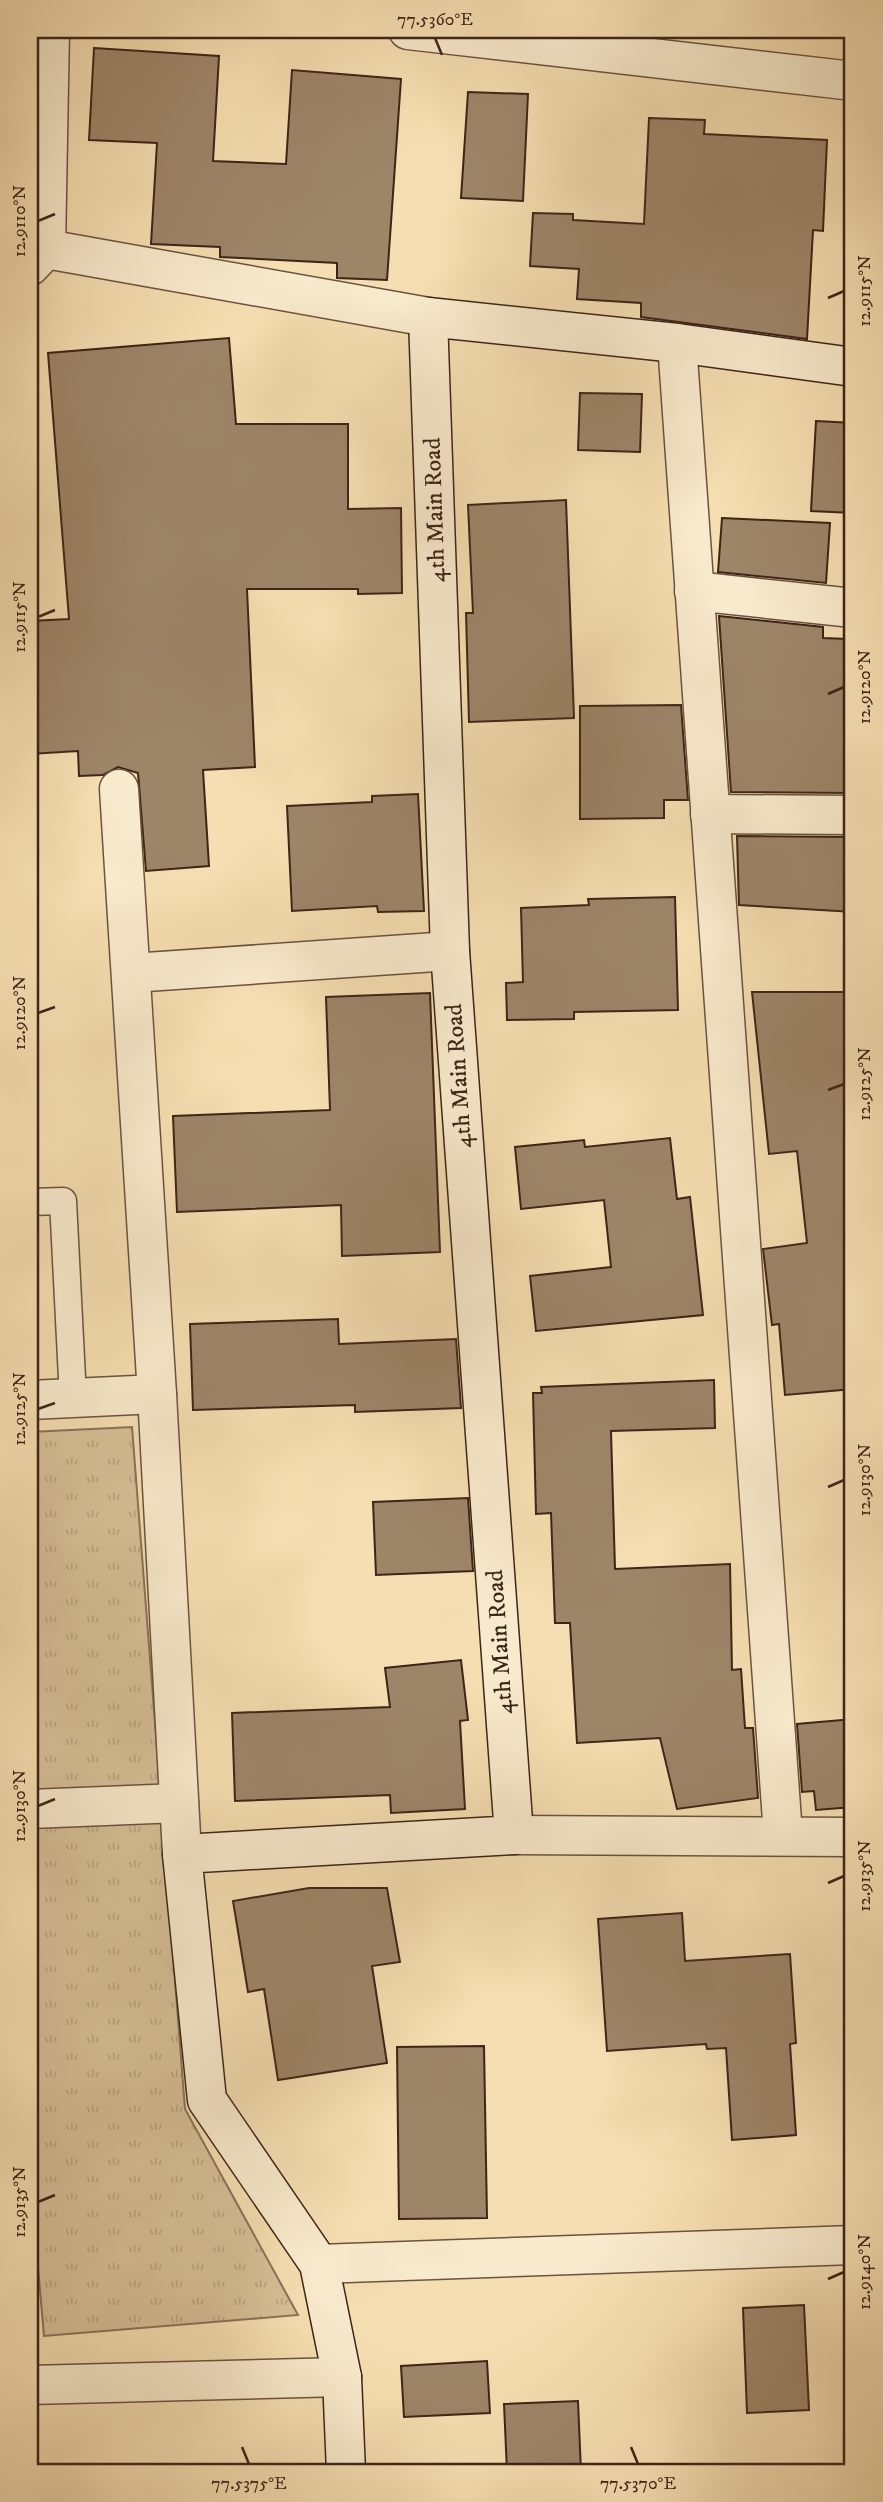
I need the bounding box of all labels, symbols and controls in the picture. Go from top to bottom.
text: 77.5360°E [397,9,473,31]
text: 12.9110°N [9,185,31,257]
text: 12.9115°N [854,255,876,327]
street label: 4th Main Road [417,437,453,583]
text: 12.9115°N [9,581,31,653]
text: 12.9120°N [854,649,876,724]
text: 12.9120°N [9,975,31,1050]
street label: 4th Main Road [439,1003,479,1149]
text: 12.9125°N [854,1047,876,1121]
text: 12.9125°N [9,1372,31,1446]
text: 12.9130°N [854,1444,876,1516]
street label: 4th Main Road [480,1569,520,1715]
text: 12.9130°N [9,1770,31,1842]
text: 12.9135°N [854,1840,876,1912]
text: 12.9135°N [9,2166,31,2238]
text: 12.9140°N [854,2234,876,2310]
text: 77.5375°E [211,2473,287,2495]
text: 77.5370°E [600,2473,676,2495]

